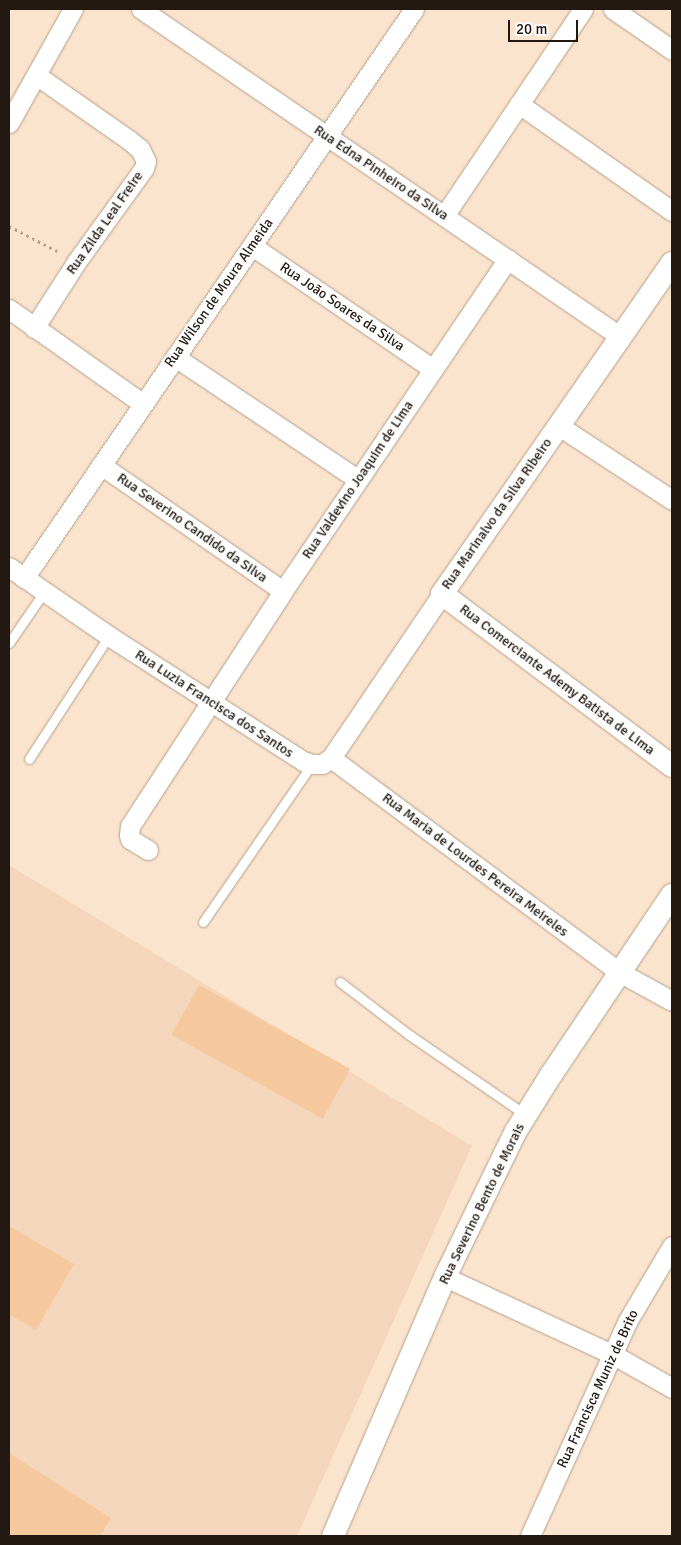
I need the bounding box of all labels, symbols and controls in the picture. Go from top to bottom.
scale bar [511,10,581,42]
text: 20 m [516,20,547,38]
street label: Rua Edna Pinheiro da Silva [311,122,451,224]
street label: Rua Zilda Leal Freire [63,168,147,278]
street label: Rua Wilson de Moura Almeida [161,215,277,371]
street label: Rua João Soares da Silva [276,259,408,355]
street label: Rua Valdevino Joaquim de Lima [299,398,417,562]
street label: Rua Marinalvo da Silva Ribeiro [438,435,556,593]
street label: Rua Severino Candido da Silva [114,470,270,586]
street label: Rua Comerciante Ademy Batista de Lima [456,601,658,759]
street label: Rua Luzia Francisca dos Santos [132,646,296,762]
street label: Rua Maria de Lourdes Pereira Meireles [379,790,571,940]
street label: Rua Severino Bento de Morais [436,1121,528,1287]
street label: Rua Francisca Muniz de Brito [554,1307,642,1471]

